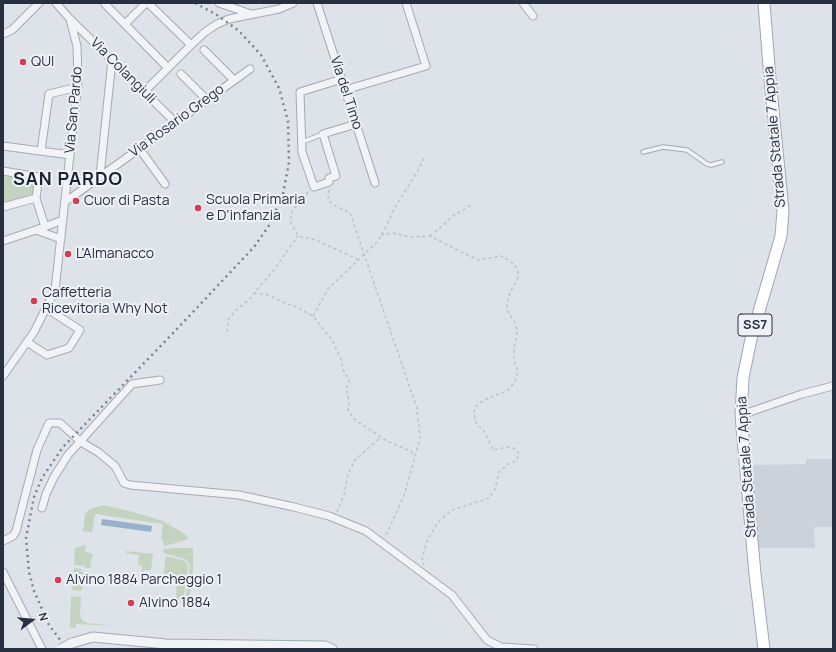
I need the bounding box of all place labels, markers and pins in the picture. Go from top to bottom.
place label: QUI [31,54,54,70]
marker: QUI [18,57,28,67]
place label: Scuola Primaria e D'infanzia [206,192,305,224]
place label: Cuor di Pasta [84,193,169,209]
marker: Cuor di Pasta [71,196,81,206]
marker: Scuola Primaria e D'infanzia [193,203,203,213]
place label: L'Almanacco [76,246,154,262]
marker: L'Almanacco [63,249,73,259]
place label: Caffetteria Ricevitoria Why Not [42,285,167,318]
marker: Caffetteria Ricevitoria Why Not [29,296,39,306]
place label: Alvino 1884 Parcheggio 1 [66,572,222,588]
marker: Alvino 1884 Parcheggio 1 [53,575,63,585]
place label: Alvino 1884 [139,595,211,611]
marker: Alvino 1884 [126,598,136,608]

